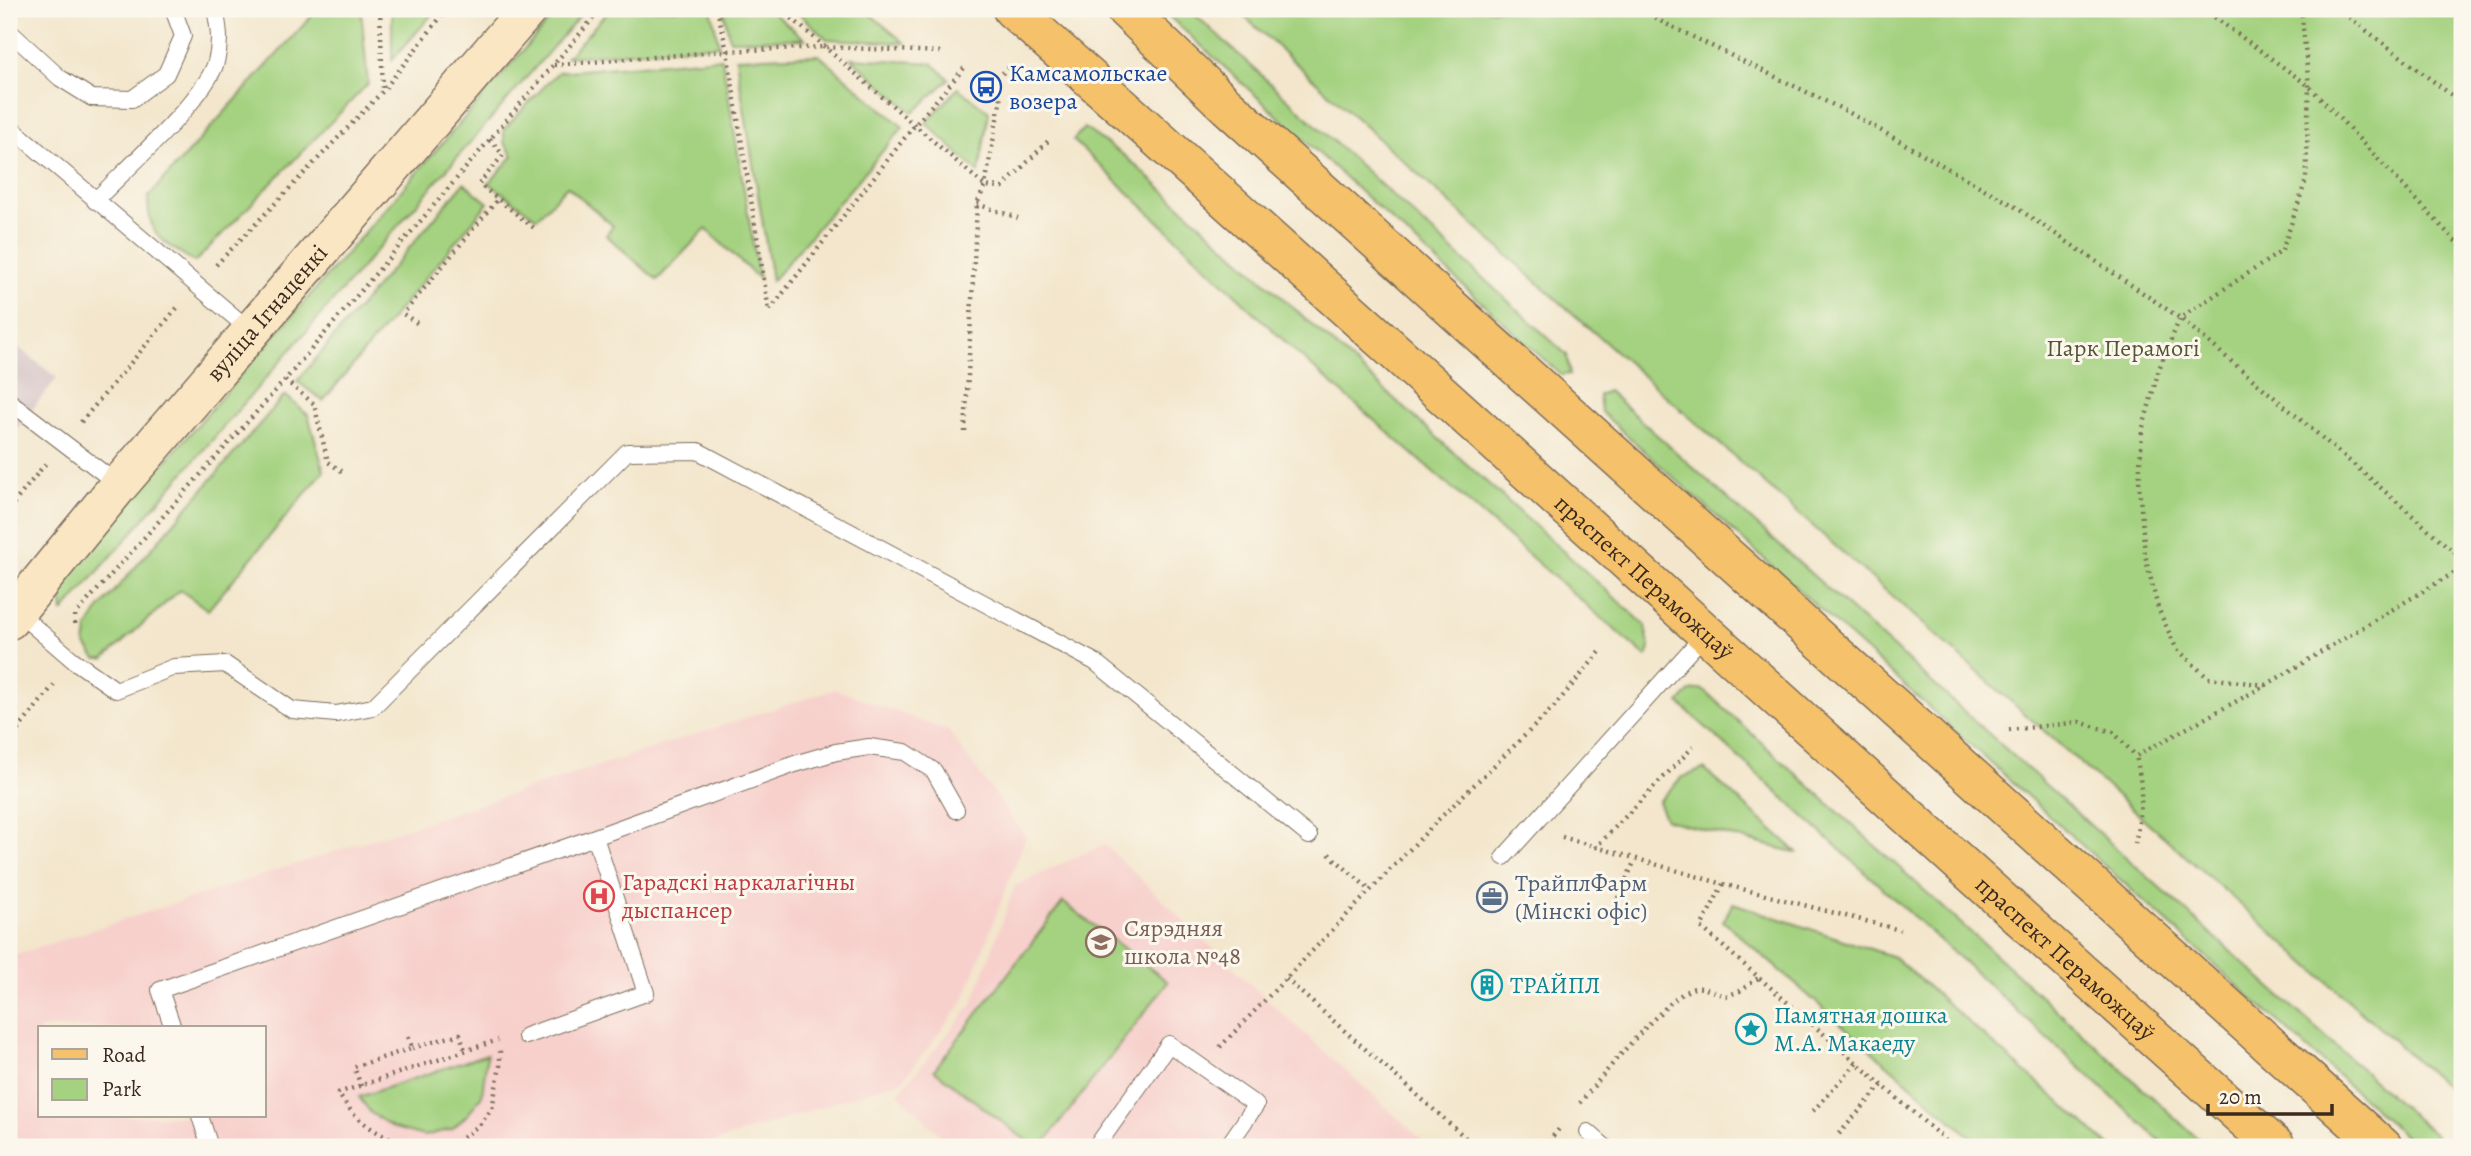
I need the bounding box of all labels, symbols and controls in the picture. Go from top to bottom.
place label: Камсамольскае возера [1009,57,1167,117]
bus stop icon: Камсамольскае возера [969,70,1003,104]
street label: вуліца Ігнаценкі [199,238,335,388]
park label: Парк Перамогі [2046,332,2200,364]
street label: праспект Пераможцаў [1547,487,1741,667]
place label: Гарадскі наркалагічны дыспансер [621,866,855,926]
place label: ТрайплФарм (Мінскі офіс) [1515,867,1647,927]
street label: праспект Пераможцаў [1968,869,2162,1048]
hospital icon: Гарадскі наркалагічны дыспансер [582,879,616,913]
office icon: ТрайплФарм (Мінскі офіс) [1475,880,1509,914]
place label: Сярэдняя школа №48 [1124,912,1241,972]
school or university icon: Сярэдняя школа №48 [1084,925,1118,959]
building icon: ТРАЙПЛ [1470,968,1504,1002]
place label: ТРАЙПЛ [1510,969,1600,1001]
place label: Памятная дошка М.А. Макаеду [1774,999,1948,1059]
place icon: Памятная дошка М.А. Макаеду [1734,1012,1768,1046]
legend [38,1026,266,1118]
text: Road [102,1041,146,1069]
scale bar [2208,1072,2333,1116]
text: Park [102,1075,142,1103]
text: 20 m [2219,1083,2262,1111]

